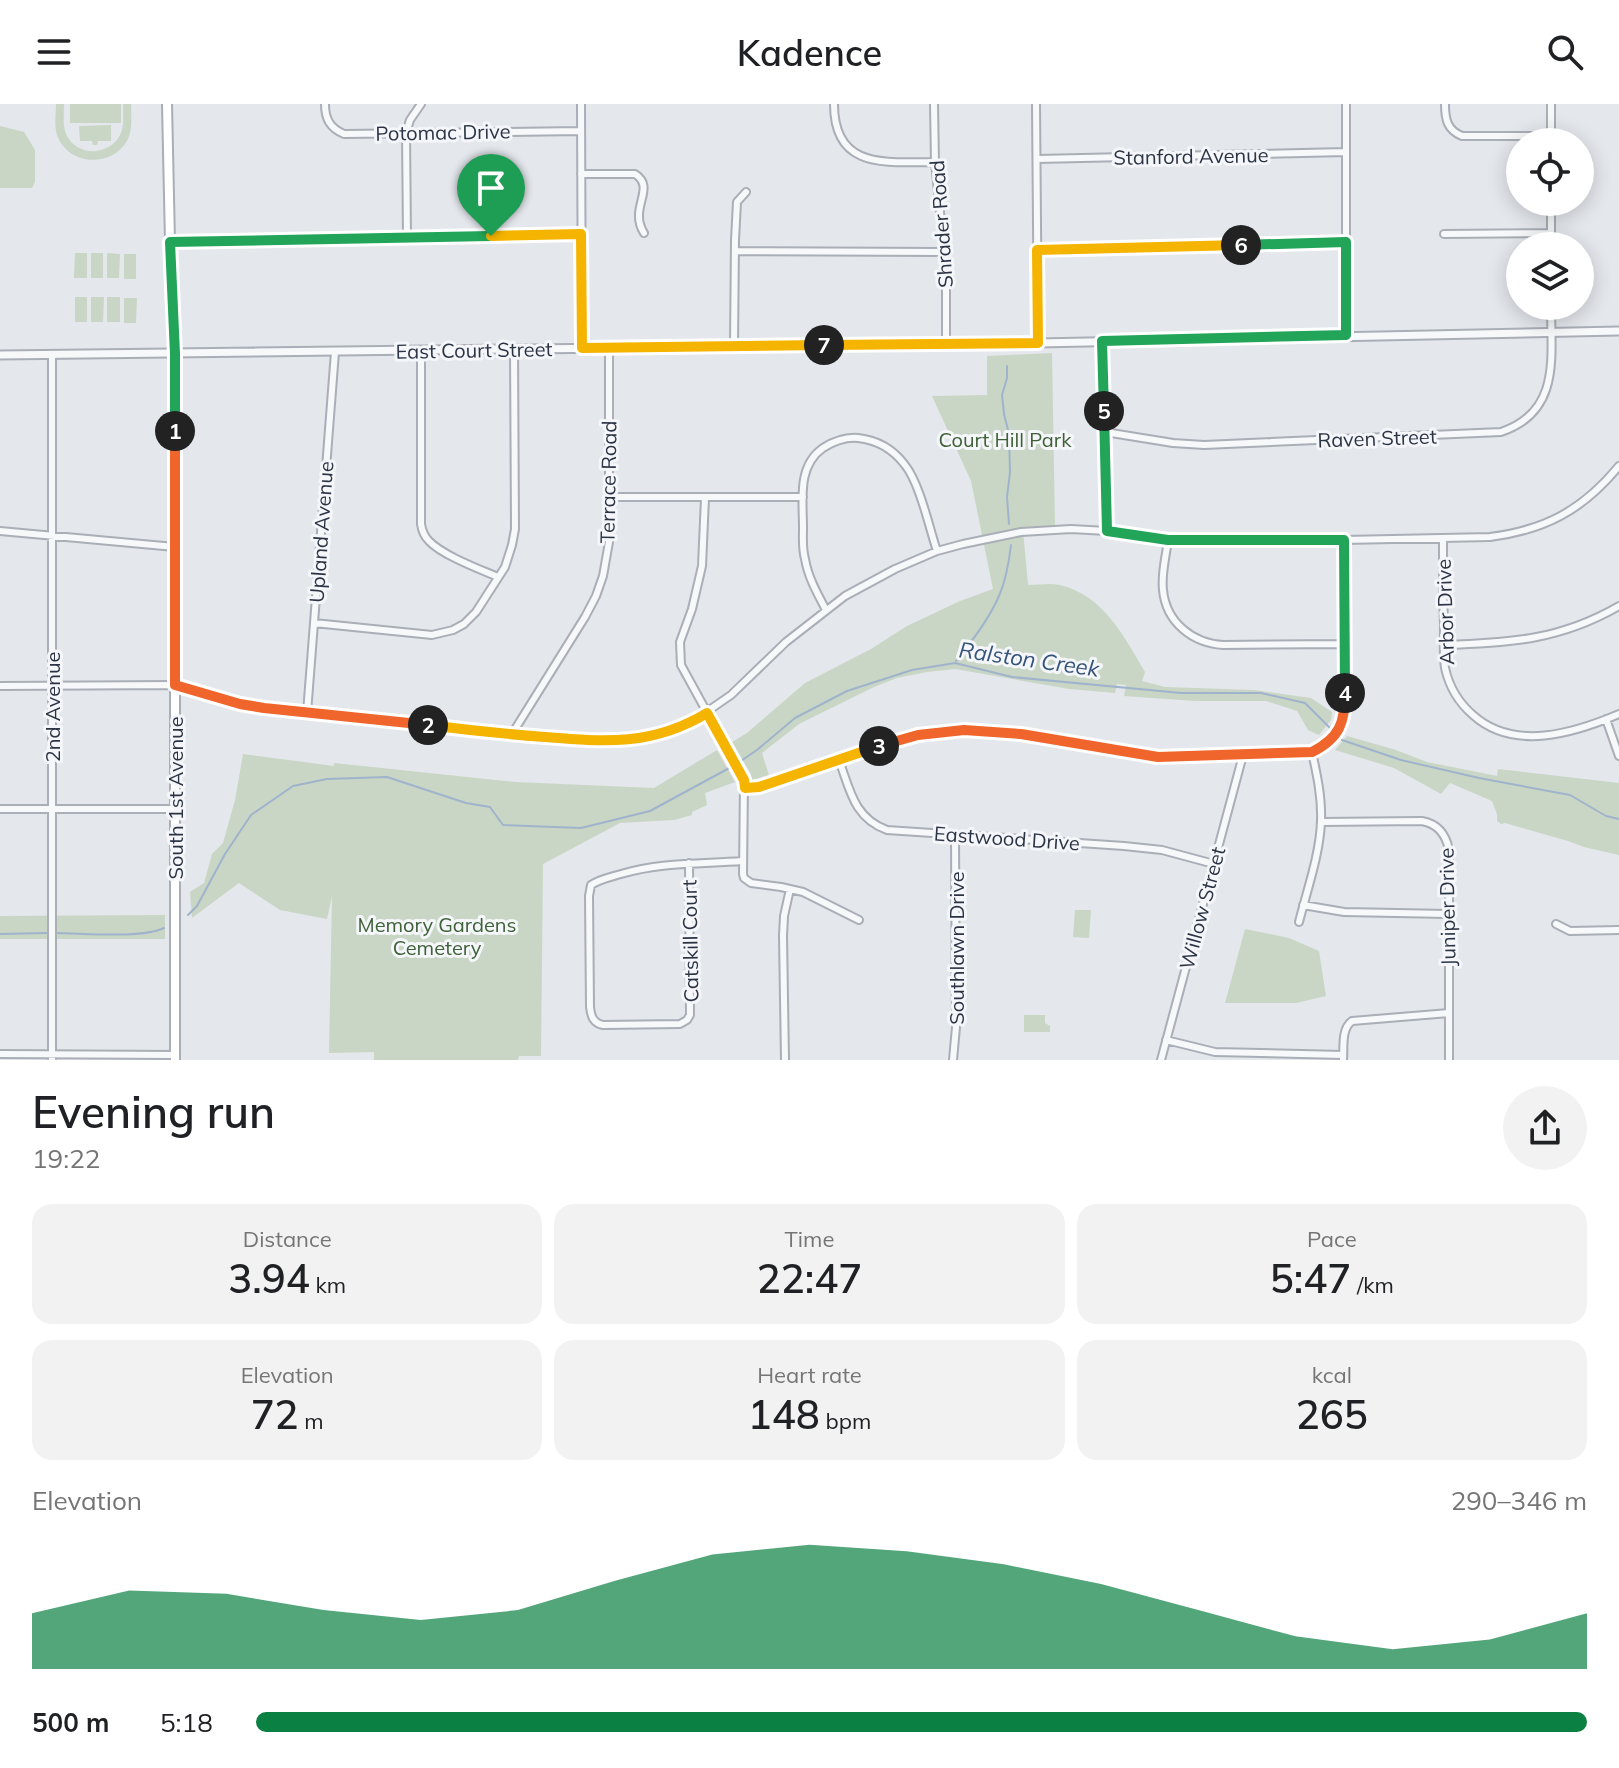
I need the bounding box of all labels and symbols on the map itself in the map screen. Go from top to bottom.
street label: Potomac Drive [375,118,511,146]
street label: Stanford Avenue [1113,142,1269,170]
pin [457,154,525,236]
street label: Shrader Road [924,159,958,289]
pin: 6 [1221,225,1261,265]
pin: 7 [804,325,844,365]
street label: East Court Street [395,336,553,364]
pin: 5 [1084,391,1124,431]
pin: 1 [155,411,195,451]
street label: Terrace Road [594,420,622,544]
street label: Raven Street [1317,423,1437,453]
park label: Court Hill Park [939,427,1072,452]
street label: Upland Avenue [304,460,338,604]
street label: Arbor Drive [1431,559,1459,665]
water label: Ralston Creek [957,635,1102,683]
street label: 2nd Avenue [40,652,65,762]
pin: 4 [1325,673,1365,713]
pin: 2 [408,705,448,745]
street label: South 1st Avenue [163,716,188,880]
pin: 3 [859,726,899,766]
street label: Eastwood Drive [933,820,1081,856]
street label: Willow Street [1174,844,1230,972]
street label: Juniper Drive [1433,848,1461,966]
street label: Southlawn Drive [944,871,969,1025]
street label: Catskill Court [676,879,704,1003]
park label: Memory Gardens Cemetery [358,912,517,960]

